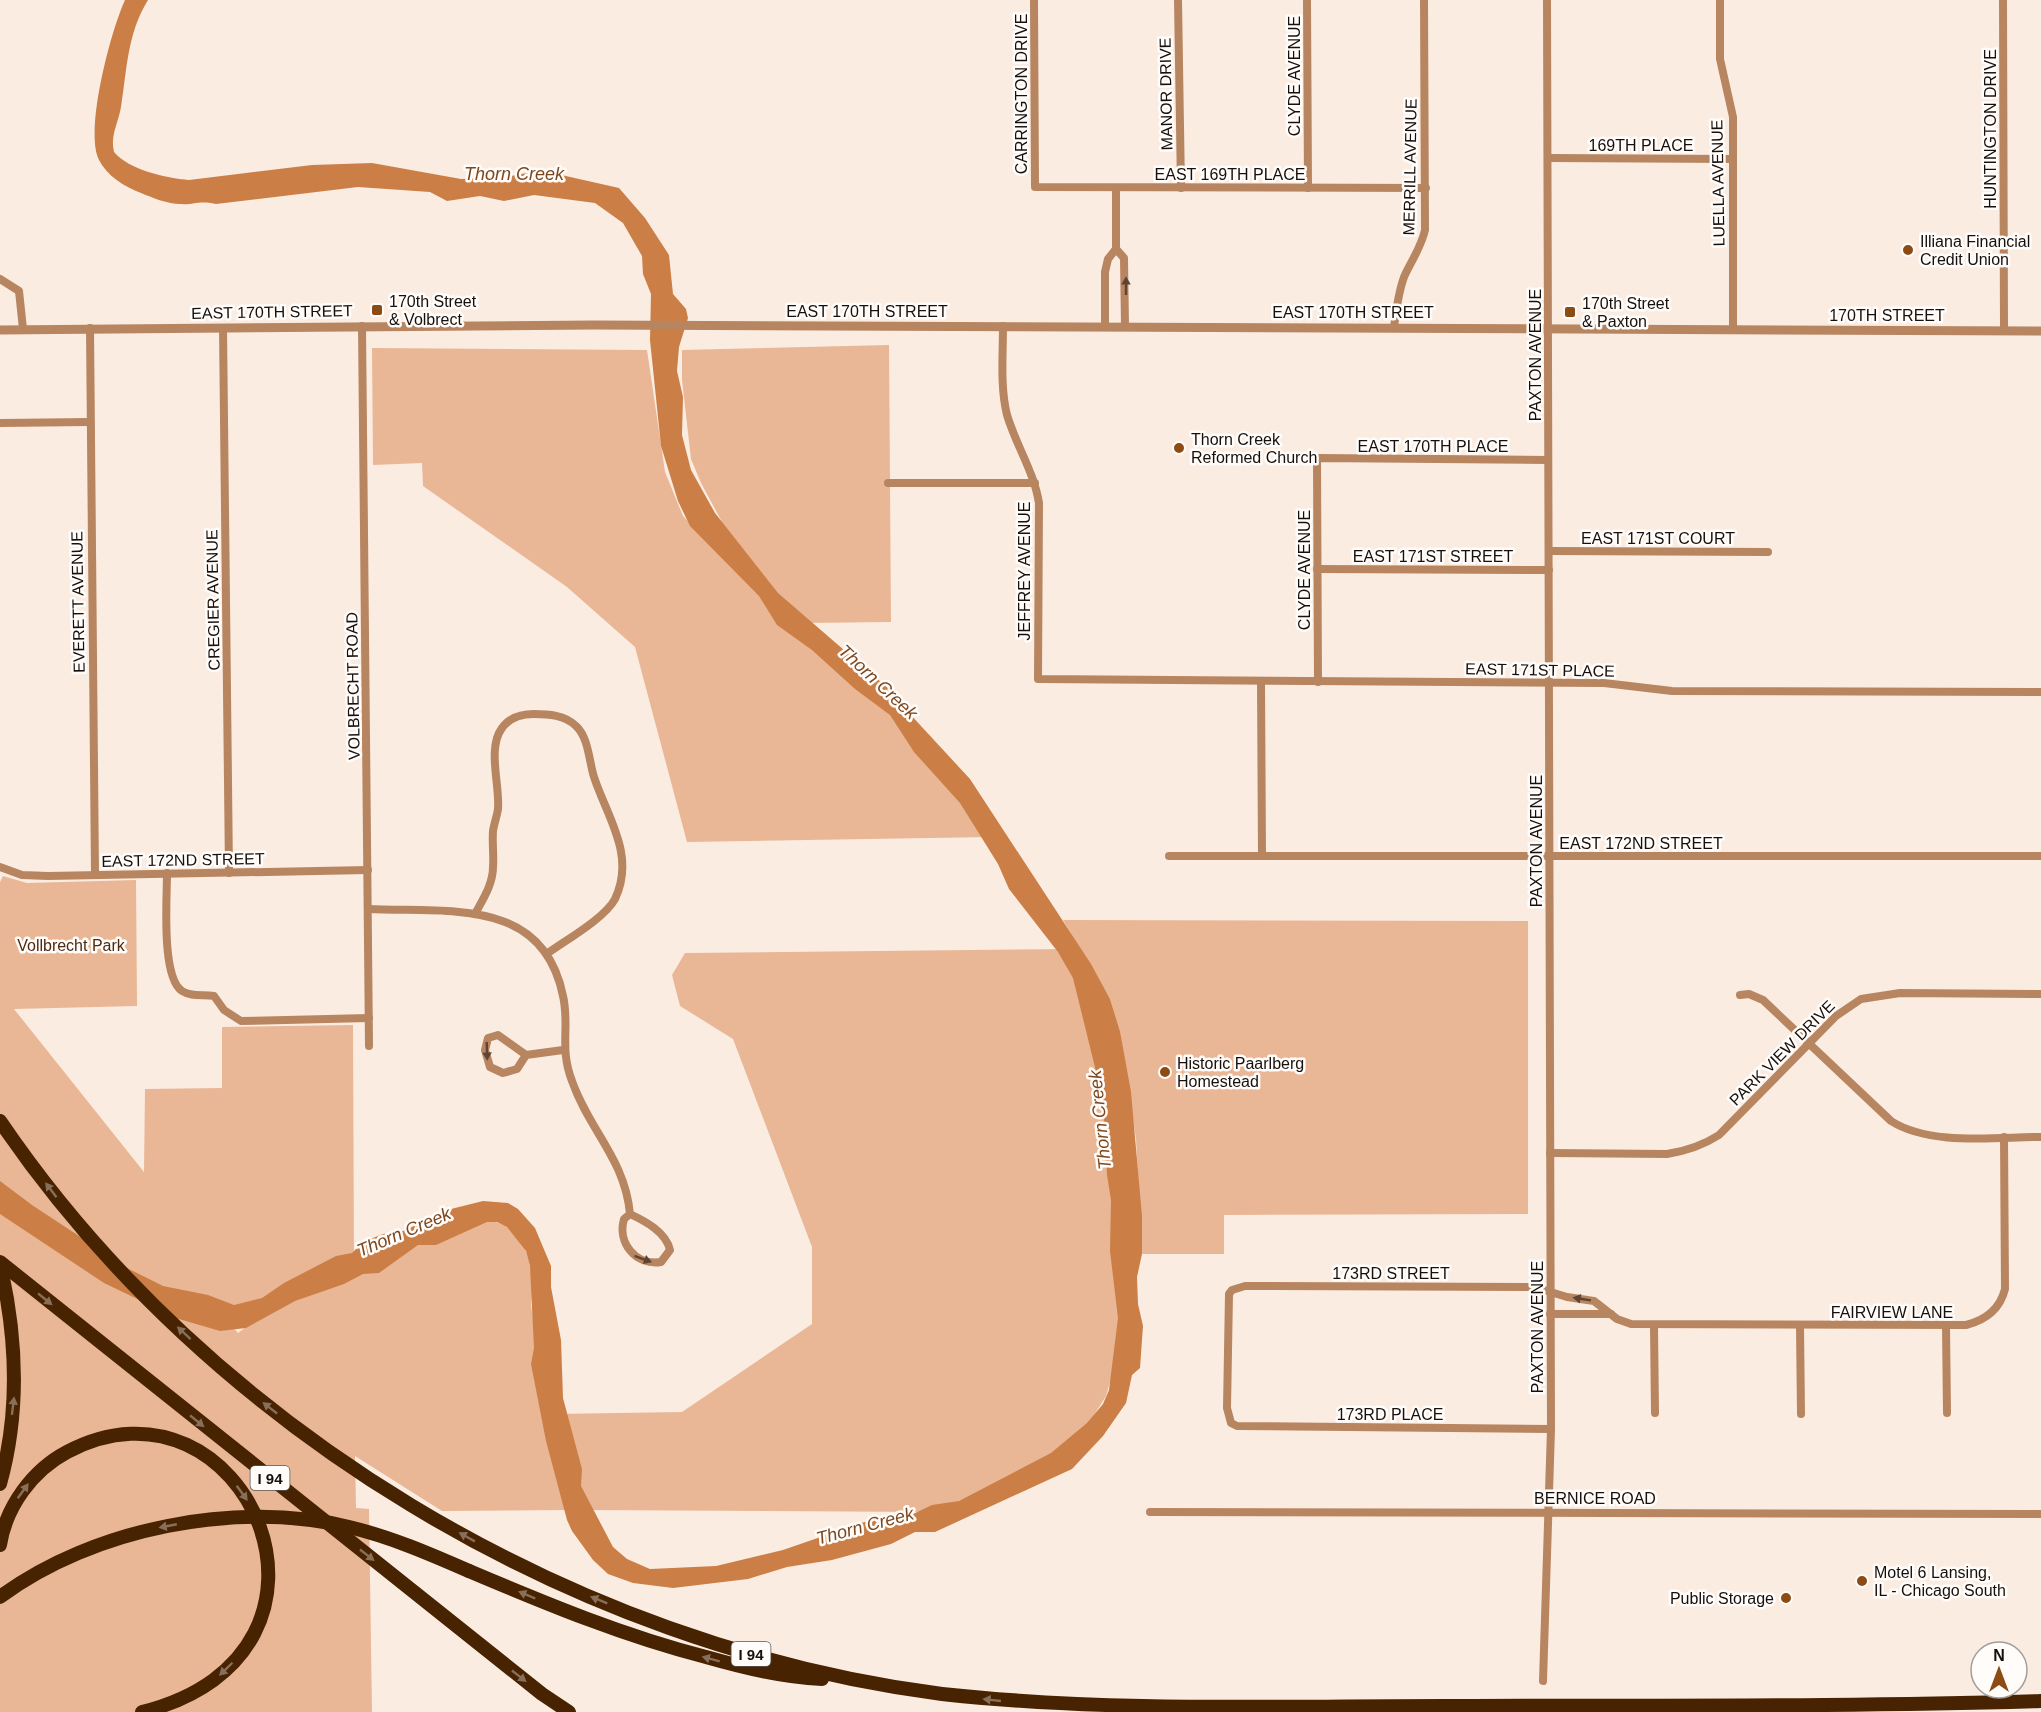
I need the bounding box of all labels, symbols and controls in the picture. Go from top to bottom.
street label: CARRINGTON DRIVE [1013,14,1030,174]
street label: CLYDE AVENUE [1286,16,1303,136]
street label: MANOR DRIVE [1157,37,1175,151]
street label: HUNTINGTON DRIVE [1982,49,1999,209]
street label: MERRILL AVENUE [1400,98,1420,236]
street label: LUELLA AVENUE [1708,119,1728,247]
street label: 169TH PLACE [1589,137,1693,154]
water label: Thorn Creek [464,164,565,184]
street label: EAST 169TH PLACE [1155,166,1305,183]
place label: Illiana Financial Credit Union [1920,233,2030,268]
marker: Illiana Financial Credit Union [1901,243,1915,257]
one-way arrow [1121,276,1131,295]
street label: PAXTON AVENUE [1527,289,1544,421]
place label: 170th Street & Volbrect [389,293,477,328]
place label: 170th Street & Paxton [1582,295,1670,330]
street label: EAST 170TH STREET [191,302,353,322]
marker: 170th Street & Volbrect [370,303,384,317]
street label: EAST 170TH STREET [786,303,948,320]
street label: EAST 170TH STREET [1272,304,1434,321]
marker: 170th Street & Paxton [1563,305,1577,319]
street label: 170TH STREET [1829,307,1945,324]
place label: Thorn Creek Reformed Church [1191,431,1317,466]
street label: EAST 170TH PLACE [1358,438,1508,455]
marker: Thorn Creek Reformed Church [1172,441,1186,455]
street label: JEFFREY AVENUE [1016,502,1033,641]
street label: CLYDE AVENUE [1296,510,1313,630]
street label: CREGIER AVENUE [203,529,223,671]
street label: EAST 171ST COURT [1581,530,1735,547]
street label: EVERETT AVENUE [68,531,88,673]
street label: EAST 171ST STREET [1353,548,1513,565]
street label: VOLBRECHT ROAD [343,612,363,760]
water label: Thorn Creek [835,641,922,724]
street label: EAST 171ST PLACE [1465,660,1615,680]
street label: PAXTON AVENUE [1528,775,1545,907]
street label: EAST 172ND STREET [1559,835,1723,852]
street label: EAST 172ND STREET [101,850,265,870]
park label: Vollbrecht Park [17,937,126,954]
street label: PARK VIEW DRIVE [1726,997,1838,1109]
one-way arrow [483,1042,492,1061]
place label: Historic Paarlberg Homestead [1177,1055,1304,1090]
marker: Historic Paarlberg Homestead [1158,1065,1172,1079]
water label: Thorn Creek [1085,1068,1115,1171]
one-way arrow [46,1183,58,1198]
water label: Thorn Creek [354,1203,455,1261]
one-way arrow [635,1255,653,1265]
street label: PAXTON AVENUE [1529,1261,1546,1393]
street label: 173RD STREET [1332,1265,1450,1282]
one-way arrow [37,1292,53,1305]
one-way arrow [1573,1295,1592,1304]
street label: FAIRVIEW LANE [1831,1304,1953,1321]
one-way arrow [177,1326,192,1340]
one-way arrow [8,1396,18,1415]
one-way arrow [263,1402,278,1414]
street label: 173RD PLACE [1337,1406,1443,1423]
one-way arrow [190,1414,205,1426]
road number: I 94 [250,1466,290,1490]
one-way arrow [17,1484,29,1500]
one-way arrow [236,1485,248,1500]
street label: BERNICE ROAD [1534,1490,1656,1507]
water label: Thorn Creek [814,1503,917,1549]
one-way arrow [158,1522,177,1531]
one-way arrow [459,1532,476,1542]
one-way arrow [359,1548,375,1561]
place label: Motel 6 Lansing, IL - Chicago South [1874,1564,2006,1599]
marker: Motel 6 Lansing, IL - Chicago South [1855,1574,1869,1588]
one-way arrow [518,1590,536,1600]
place label: Public Storage [1670,1590,1774,1607]
marker: Public Storage [1779,1591,1793,1605]
one-way arrow [590,1595,608,1605]
north arrow [1969,1640,2029,1700]
road number: I 94 [732,1642,771,1666]
text: N [1993,1647,2005,1664]
one-way arrow [702,1654,720,1663]
one-way arrow [220,1662,234,1676]
one-way arrow [512,1670,527,1682]
one-way arrow [982,1695,1001,1704]

